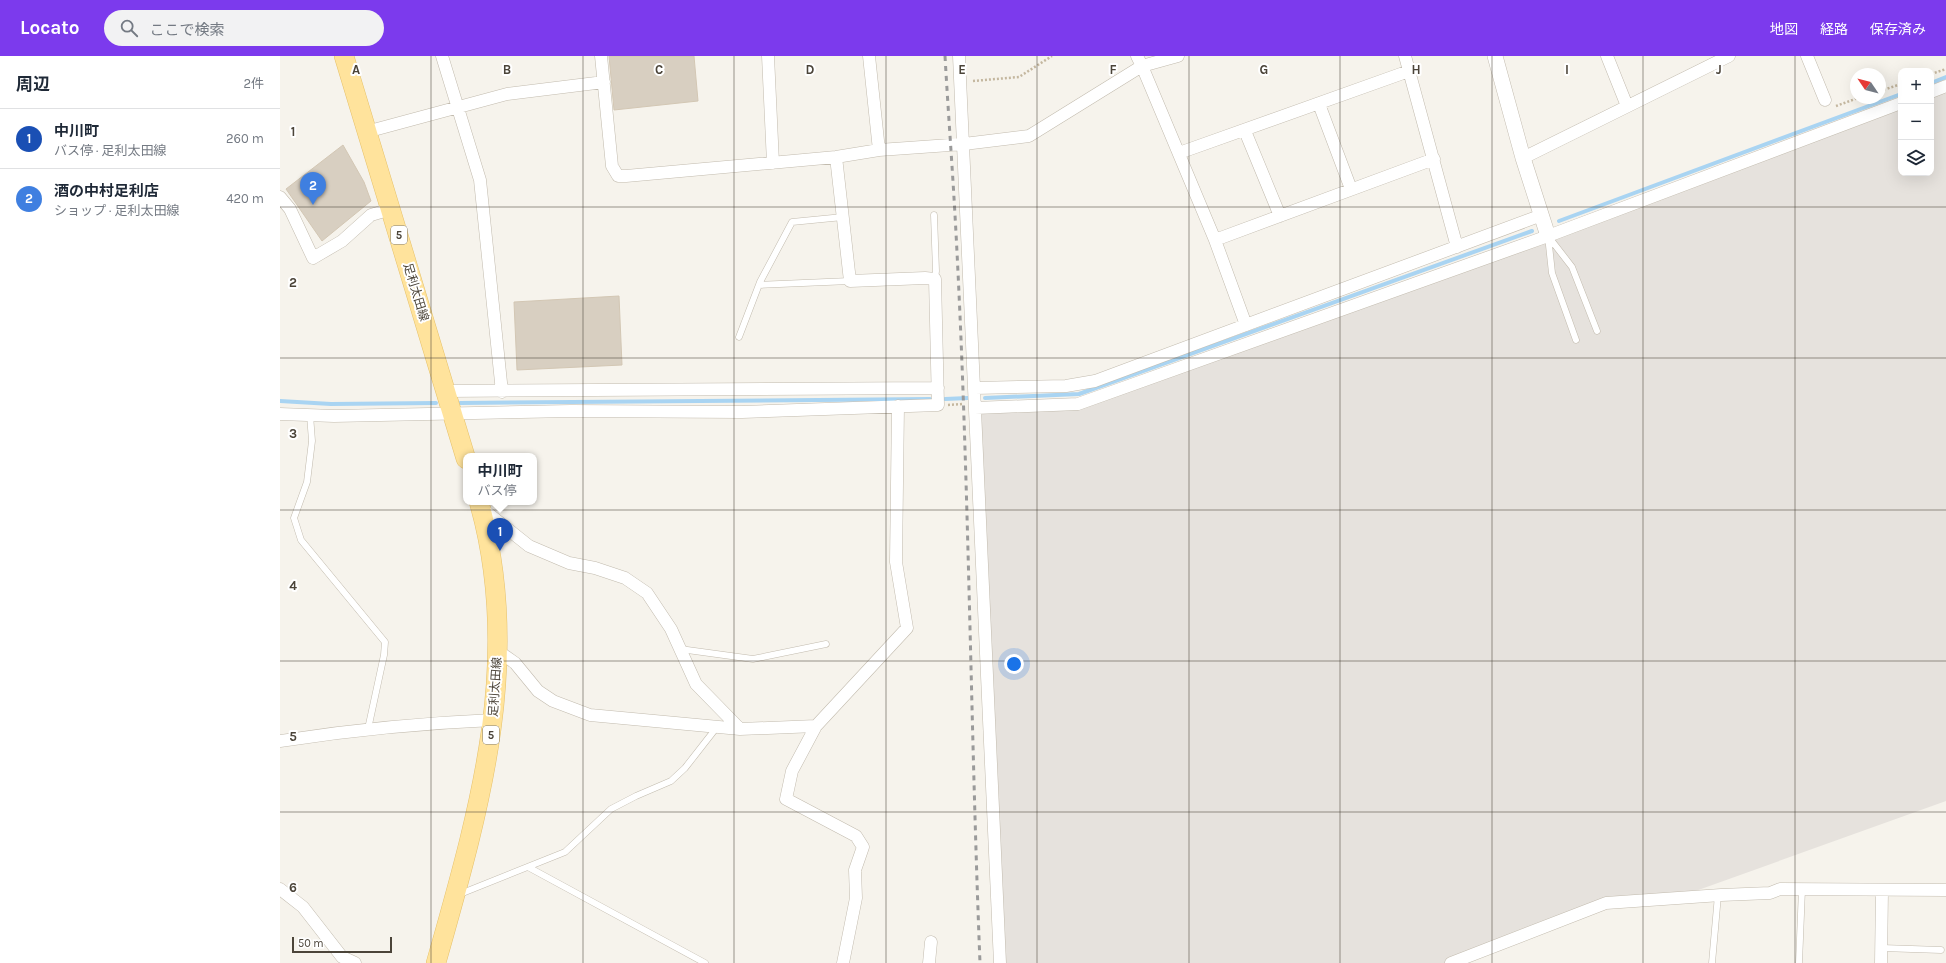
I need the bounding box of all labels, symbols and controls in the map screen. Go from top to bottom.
search box [104,10,384,46]
text: Locato [20,17,80,39]
icon: search [118,17,140,39]
text: ここで検索 [150,21,225,39]
text: 地図 [1770,21,1798,38]
text: 経路 [1820,21,1848,38]
text: 保存済み [1870,21,1926,38]
text: A [352,62,360,77]
text: B [503,62,511,77]
text: C [655,62,663,77]
text: D [806,62,815,77]
text: E [958,62,966,77]
text: F [1109,62,1117,77]
text: G [1260,62,1268,77]
text: H [1411,62,1421,77]
text: I [1565,62,1569,77]
text: J [1716,62,1722,77]
north arrow [1850,68,1886,104]
map controls [1898,68,1934,176]
button: + [1898,68,1934,104]
text: 周辺 [16,74,50,94]
text: 2件 [243,76,264,91]
button: − [1898,104,1934,140]
text: 中川町 [54,122,99,140]
text: 1 [291,124,295,139]
text: 1 [27,131,31,146]
text: 260 m [226,131,264,146]
button: layers [1898,140,1934,176]
text: バス停 · 足利太田線 [54,143,167,158]
pin: 2 [300,172,326,205]
text: 酒の中村足利店 [54,182,159,200]
text: 2 [25,191,33,206]
text: 420 m [226,191,264,206]
text: ショップ · 足利太田線 [54,203,180,218]
road number: 5 [391,226,407,244]
street label: 足利太田線 [401,261,431,323]
text: 2 [289,275,297,290]
text: 3 [289,426,297,441]
popup [463,453,537,505]
text: 中川町 [477,462,523,480]
text: バス停 [477,483,517,498]
pin: 1 [487,518,513,551]
text: 4 [289,578,297,593]
your location [1004,654,1024,674]
street label: 足利太田線 [486,657,504,717]
road number: 5 [483,726,499,744]
text: 5 [289,729,297,744]
text: 6 [289,880,297,895]
scale bar [292,935,392,954]
text: 50 m [298,937,324,950]

